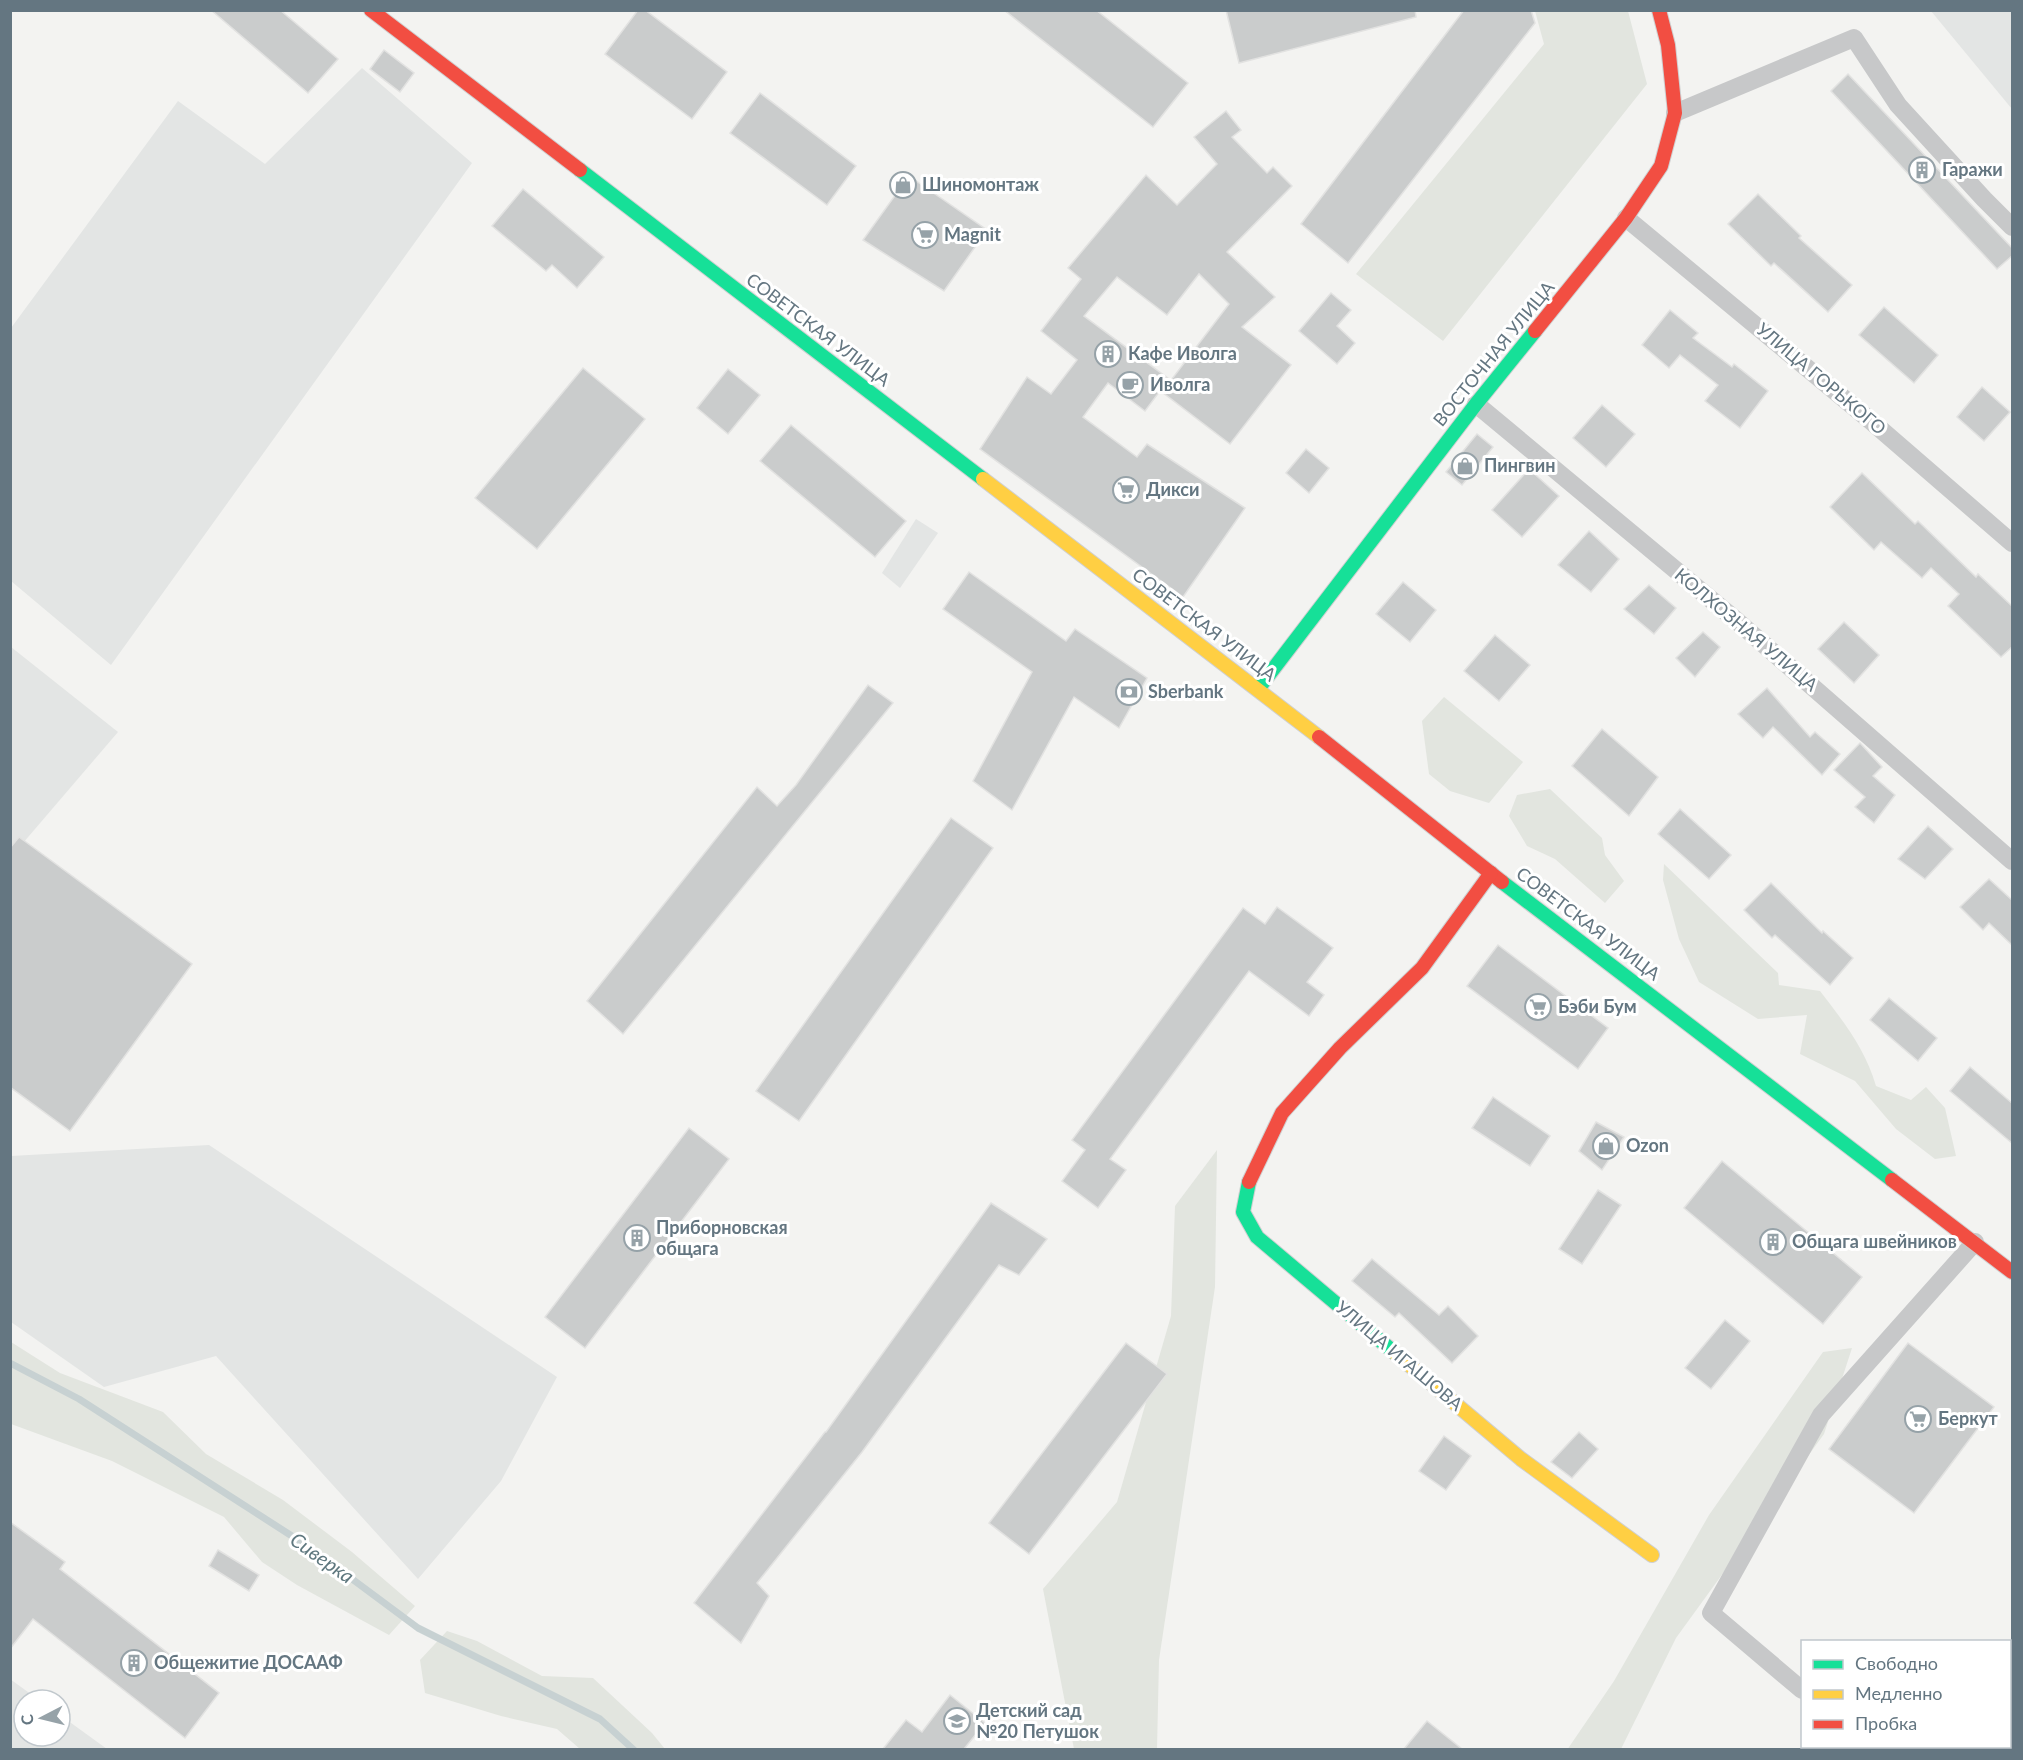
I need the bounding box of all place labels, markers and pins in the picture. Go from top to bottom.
building icon: Гаражи [1907,155,1937,185]
place label: Гаражи [1942,158,2003,180]
shop icon: Шиномонтаж [888,170,918,200]
place label: Шиномонтаж [922,173,1039,195]
supermarket icon: Magnit [910,220,940,250]
place label: Magnit [944,223,1001,245]
building icon: Кафе Иволга [1093,339,1123,369]
place label: Кафе Иволга [1128,342,1237,364]
cafe icon: Иволга [1115,370,1145,400]
place label: Иволга [1150,373,1210,395]
shop icon: Пингвин [1450,451,1480,481]
place label: Пингвин [1484,454,1555,476]
supermarket icon: Дикси [1111,475,1141,505]
place label: Дикси [1146,478,1199,500]
bank icon: Sberbank [1114,677,1144,707]
place label: Sberbank [1148,680,1224,702]
supermarket icon: Бэби Бум [1523,992,1553,1022]
place label: Бэби Бум [1558,995,1637,1017]
shop icon: Ozon [1591,1131,1621,1161]
place label: Ozon [1626,1134,1669,1156]
place label: Приборновская общага [656,1216,788,1259]
building icon: Приборновская общага [622,1223,652,1253]
building icon: Общага швейников [1758,1227,1788,1257]
place label: Общага швейников [1792,1230,1957,1252]
supermarket icon: Беркут [1903,1404,1933,1434]
place label: Беркут [1938,1407,1998,1429]
building icon: Общежитие ДОСААФ [119,1648,149,1678]
place label: Общежитие ДОСААФ [154,1651,343,1673]
place label: Детский сад №20 Петушок [976,1699,1099,1742]
school or university icon: Детский сад №20 Петушок [942,1706,972,1736]

